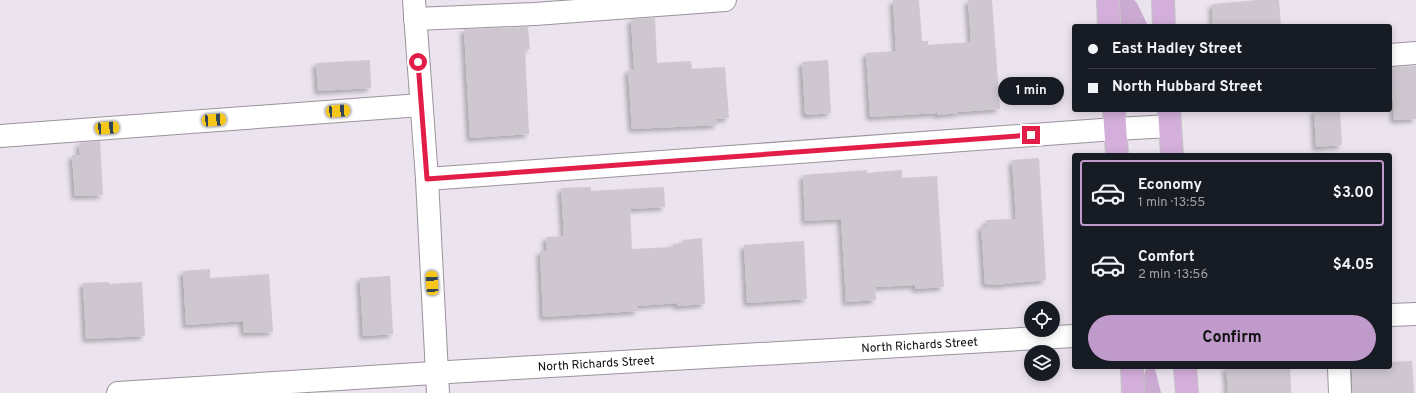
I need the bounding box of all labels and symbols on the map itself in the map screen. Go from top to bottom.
route start [409,53,427,71]
callout: 1 min [998,77,1064,105]
car [326,104,350,118]
car [202,113,226,127]
car [95,121,119,135]
route end [1022,126,1040,144]
car [425,271,439,295]
street label: North Richards Street [861,335,978,357]
street label: North Richards Street [537,353,655,376]

